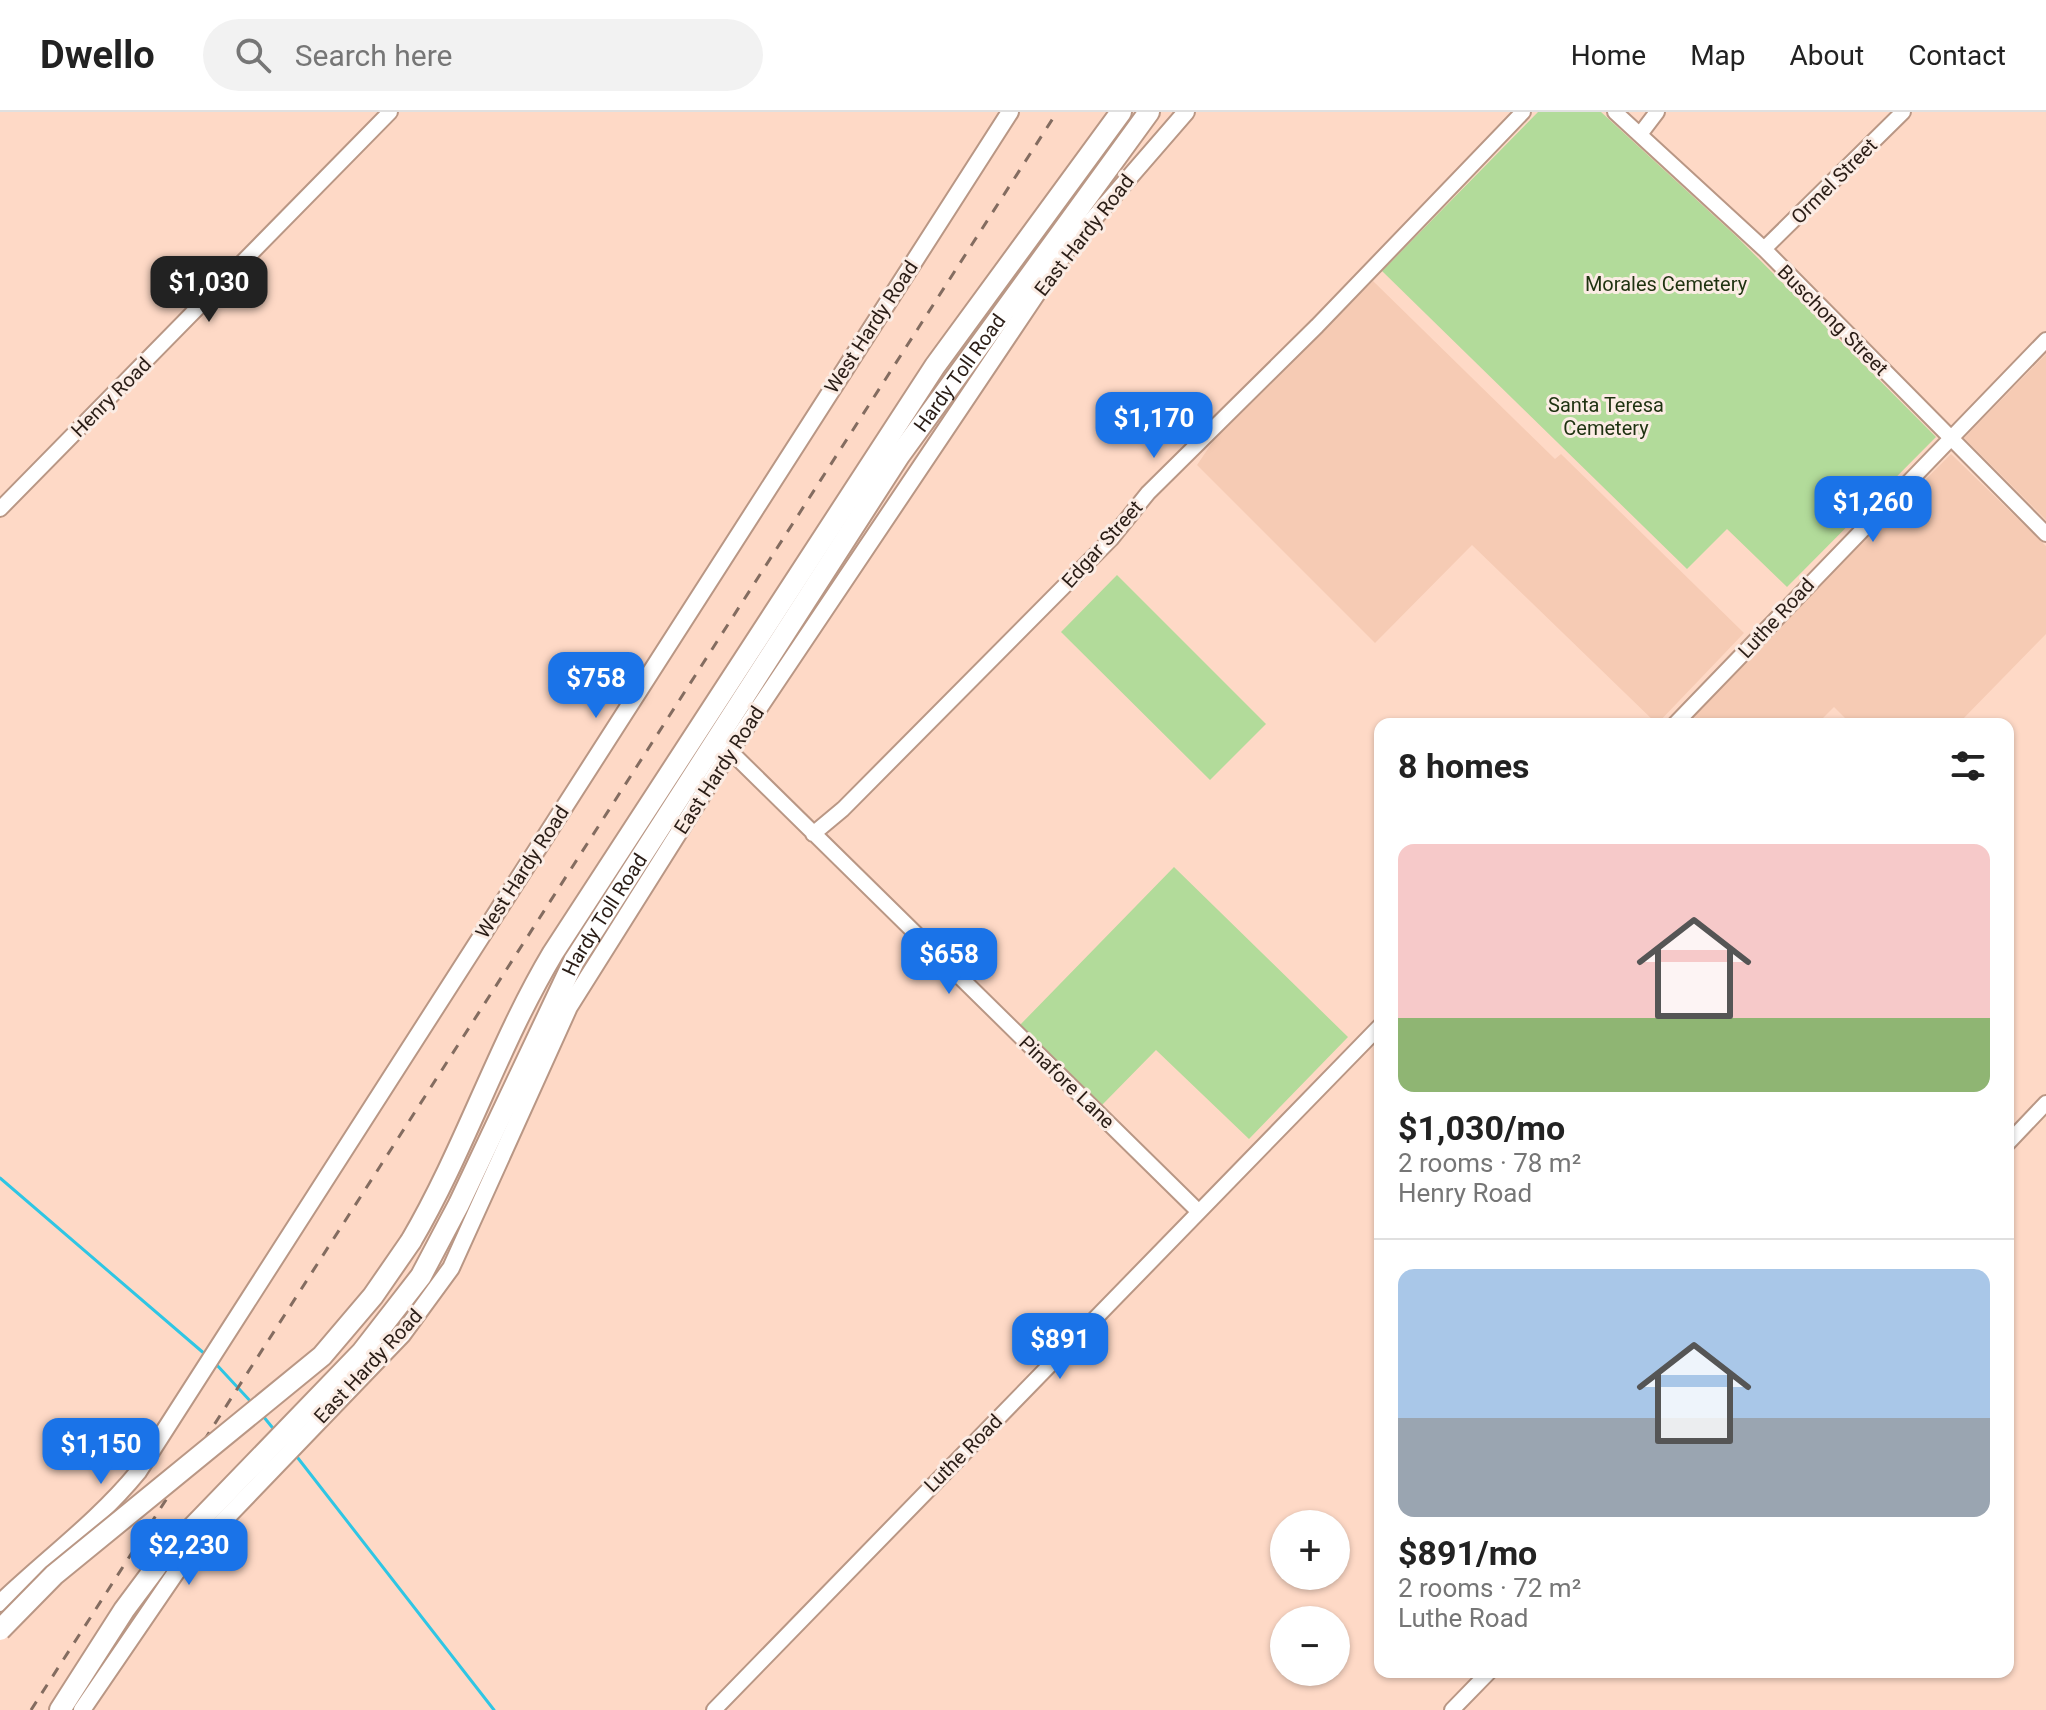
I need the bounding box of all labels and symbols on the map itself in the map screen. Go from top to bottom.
street label: Ormel Street [1786,133,1882,229]
street label: East Hardy Road [1029,170,1139,300]
pin: $1,030 [144,256,274,324]
street label: West Hardy Road [819,256,923,398]
street label: Buschong Street [1773,260,1893,380]
park label: Morales Cemetery [1585,272,1748,296]
street label: Hardy Toll Road [909,309,1010,437]
street label: Henry Road [66,352,156,442]
pin: $1,170 [1089,392,1219,460]
park label: Santa Teresa Cemetery [1548,393,1664,440]
pin: $1,260 [1808,476,1938,544]
street label: Edgar Street [1057,495,1147,593]
street label: Luthe Road [1733,573,1819,663]
pin: $758 [549,652,643,720]
street label: East Hardy Road [669,702,769,838]
street label: West Hardy Road [470,801,574,943]
street label: Hardy Toll Road [557,849,652,979]
pin: $658 [902,928,996,996]
street label: Pinafore Lane [1014,1031,1120,1133]
street label: East Hardy Road [309,1304,427,1428]
pin: $891 [1013,1313,1107,1381]
street label: Luthe Road [919,1409,1007,1497]
pin: $1,150 [36,1418,166,1486]
pin: $2,230 [124,1519,254,1587]

